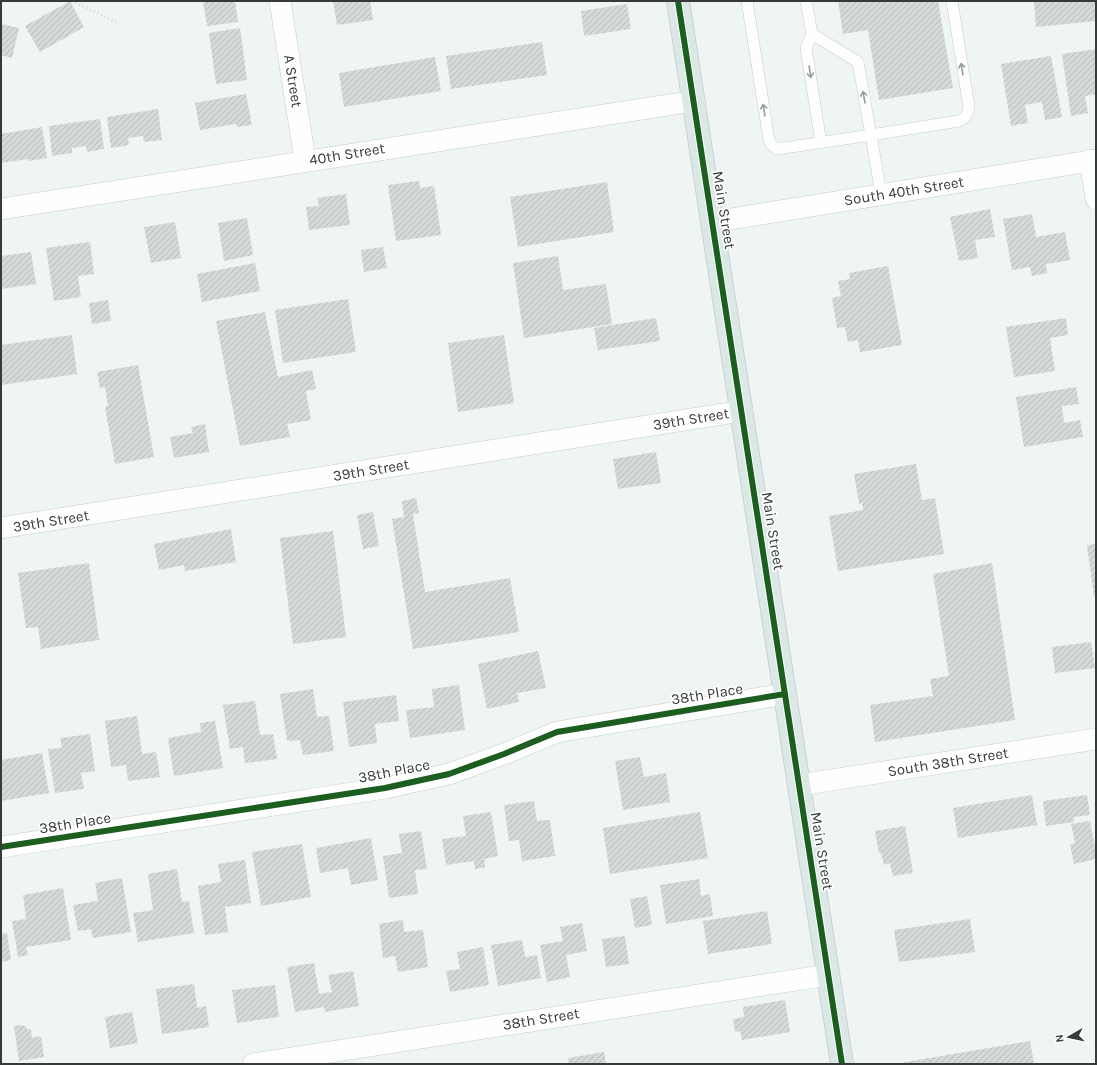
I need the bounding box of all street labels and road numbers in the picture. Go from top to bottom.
street label: A Street [280,53,306,109]
street label: 40th Street [308,139,387,169]
street label: Main Street [709,169,739,251]
street label: South 40th Street [843,173,966,209]
street label: 39th Street [652,404,731,434]
street label: 39th Street [332,455,411,485]
street label: Main Street [758,490,788,572]
street label: 39th Street [12,506,91,536]
street label: 38th Place [670,679,744,709]
street label: South 38th Street [886,744,1010,780]
street label: 38th Place [357,755,431,787]
street label: 38th Place [38,808,112,838]
street label: Main Street [807,810,837,892]
street label: 38th Street [501,1004,581,1034]

